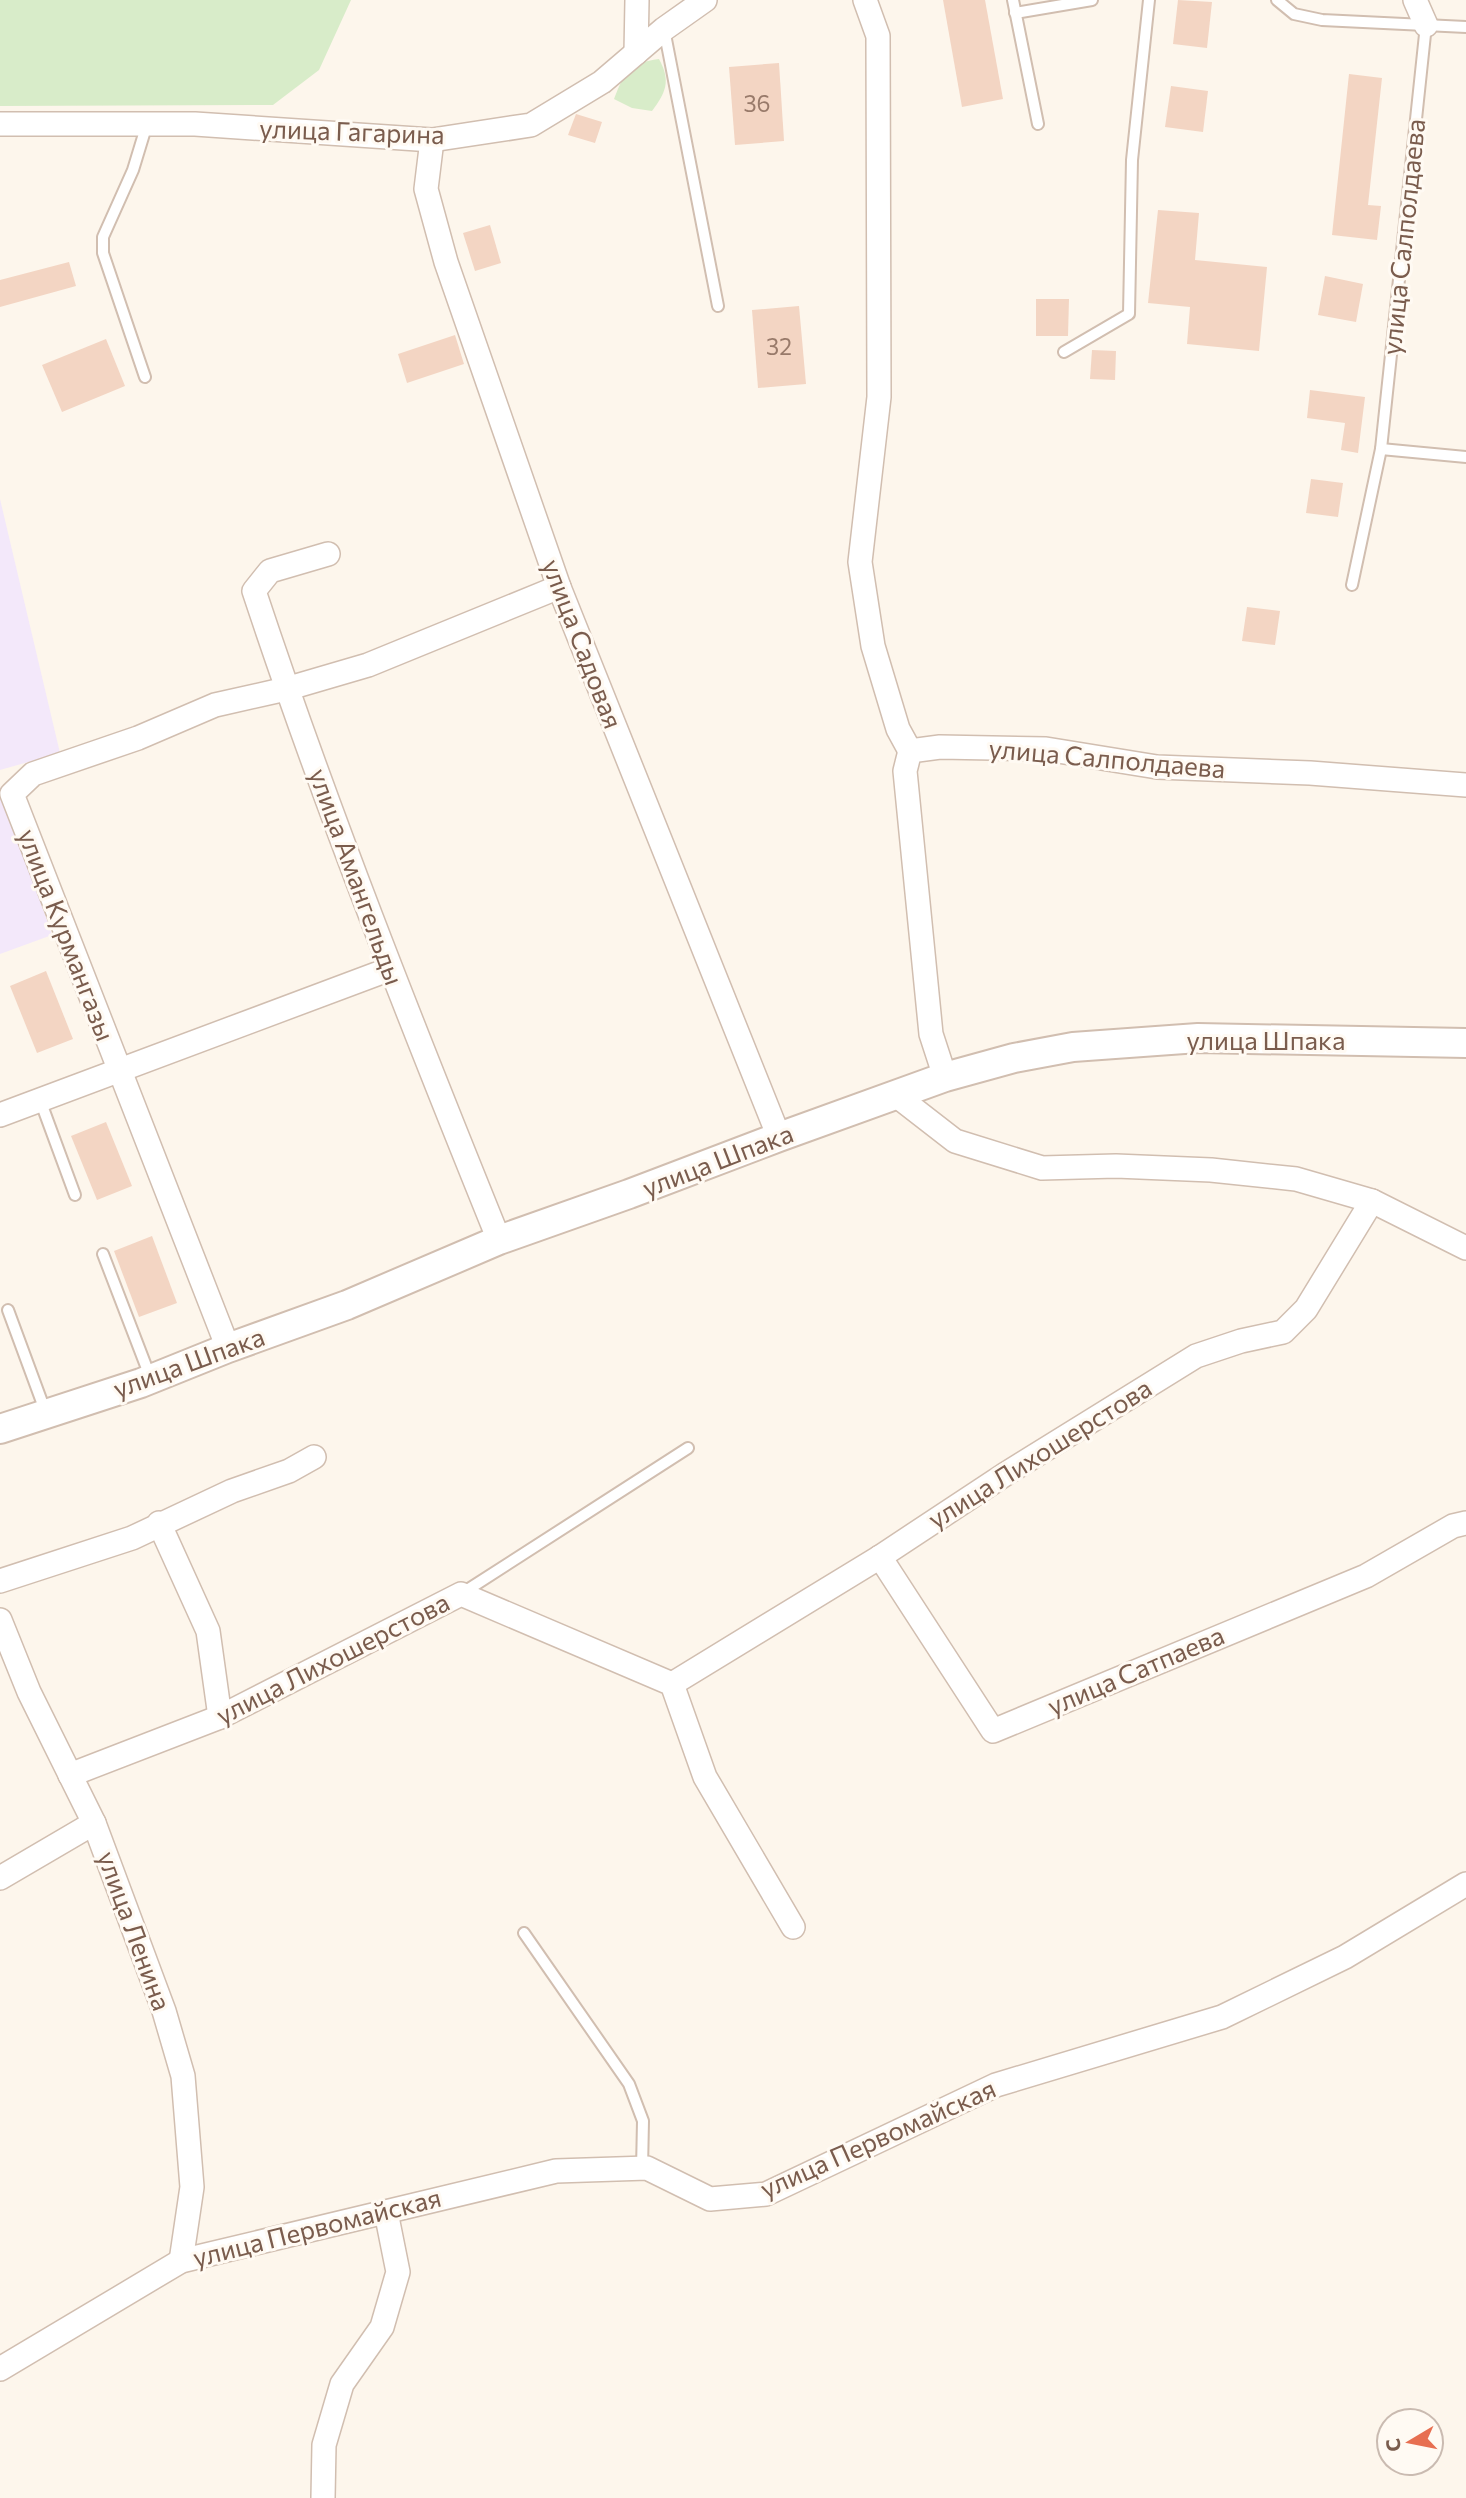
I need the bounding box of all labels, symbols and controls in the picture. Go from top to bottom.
house number: 36 [743,89,771,117]
street label: улица Гагарина [259,112,445,149]
street label: улица Салполдаева [1375,117,1430,356]
house number: 32 [766,332,792,360]
street label: улица Садовая [537,554,630,733]
street label: улица Салполдаева [988,732,1227,783]
street label: улица Амангельды [304,764,411,989]
street label: улица Курмангазы [13,824,122,1045]
street label: улица Шпака [1187,1024,1345,1055]
street label: улица Шпака [638,1117,797,1203]
street label: улица Шпака [109,1320,268,1403]
street label: улица Лихошерстова [922,1371,1157,1534]
street label: улица Лихошерстова [211,1585,454,1730]
street label: улица Сатпаева [1042,1618,1228,1721]
street label: улица Ленина [92,1847,179,2014]
street label: улица Первомайская [755,2072,1000,2204]
street label: улица Первомайская [189,2181,444,2272]
north arrow [1375,2407,1445,2477]
text: С [1380,2437,1405,2453]

